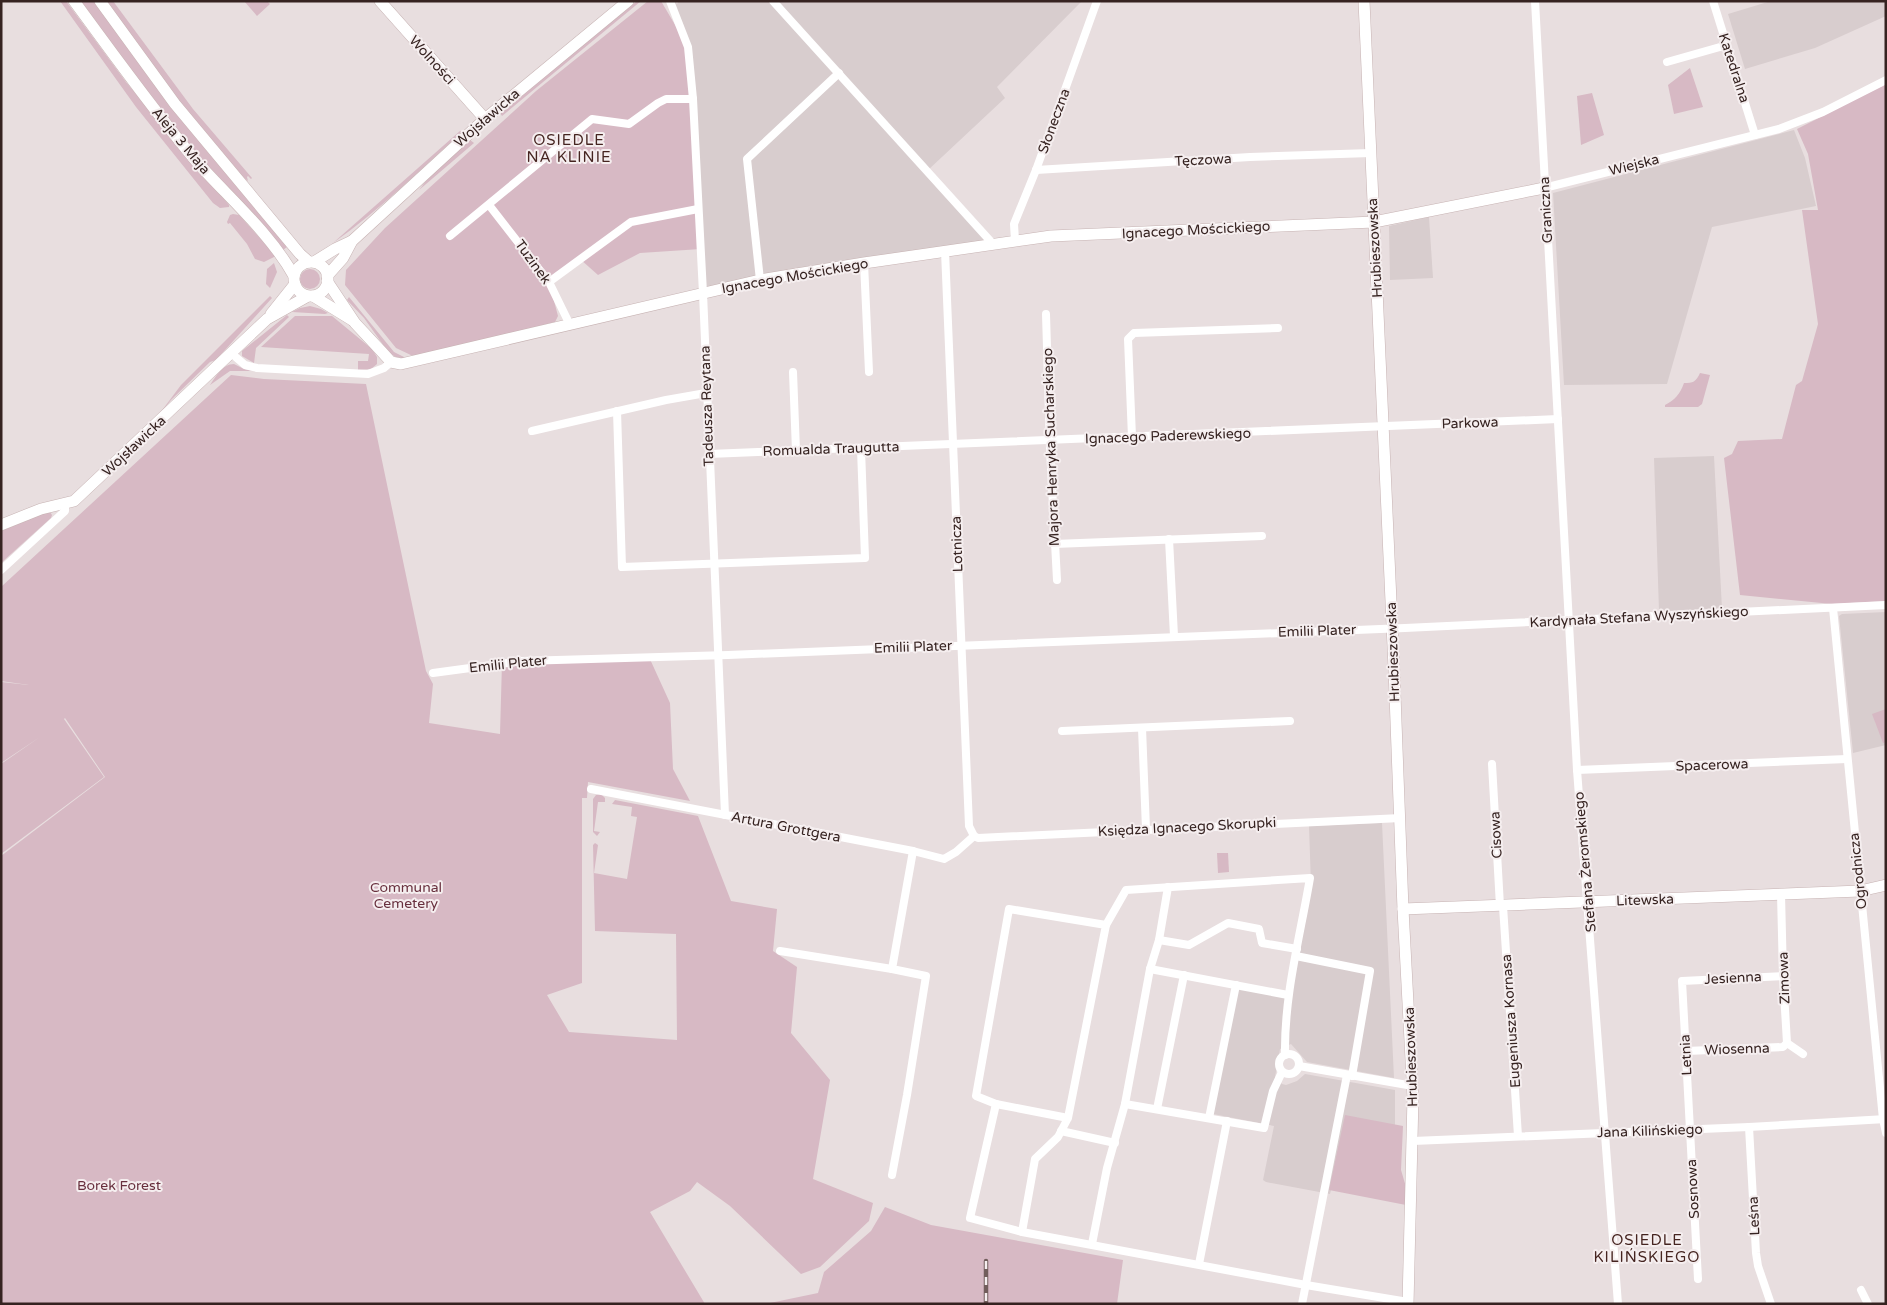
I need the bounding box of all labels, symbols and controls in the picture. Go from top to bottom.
street label: Katedralna [1715,31,1753,105]
street label: Wolności [406,32,458,88]
street label: Wojsławicka [451,85,523,151]
street label: Słoneczna [1034,86,1074,156]
street label: Aleja 3 Maja [148,104,214,178]
district label: OSIEDLE NA KLINIE [527,131,612,166]
street label: Tęczowa [1174,150,1232,170]
street label: Wiejska [1607,151,1661,179]
street label: Graniczna [1536,176,1556,244]
street label: Hrubieszowska [1364,198,1386,298]
street label: Ignacego Mościckiego [1121,218,1271,242]
street label: Tuzinek [511,236,555,288]
street label: Ignacego Mościckiego [720,255,870,297]
street label: Tadeusza Reytana [696,345,718,467]
street label: Majora Henryka Sucharskiego [1039,348,1063,546]
street label: Wojsławicka [99,412,169,480]
street label: Parkowa [1441,414,1499,432]
street label: Ignacego Paderewskiego [1085,425,1251,447]
street label: Romualda Traugutta [762,438,900,460]
street label: Lotnicza [948,516,966,572]
street label: Hrubieszowska [1383,602,1403,702]
street label: Kardynała Stefana Wyszyńskiego [1529,603,1749,631]
street label: Emilii Plater [1278,621,1357,641]
street label: Emilii Plater [874,637,953,657]
street label: Emilii Plater [468,651,548,677]
street label: Spacerowa [1675,755,1749,775]
street label: Stefana Żeromskiego [1570,791,1600,933]
street label: Artura Grottgera [730,808,842,846]
street label: Cisowa [1486,811,1506,859]
street label: Księdza Ignacego Skorupki [1097,814,1277,840]
street label: Ogrodnicza [1846,832,1870,910]
park label: Communal Cemetery [370,879,442,912]
street label: Litewska [1616,890,1674,910]
street label: Zimowa [1775,951,1793,1005]
street label: Eugeniusza Kornasa [1498,954,1524,1088]
street label: Jesienna [1704,968,1762,988]
street label: Hrubieszowska [1401,1007,1421,1107]
street label: Letnia [1676,1034,1696,1076]
street label: Wiosenna [1704,1039,1770,1059]
street label: Jana Kilińskiego [1597,1121,1703,1141]
street label: Sosnowa [1683,1159,1703,1219]
park label: Borek Forest [77,1177,162,1194]
street label: Leśna [1744,1196,1764,1236]
district label: OSIEDLE KILIŃSKIEGO [1594,1231,1700,1266]

